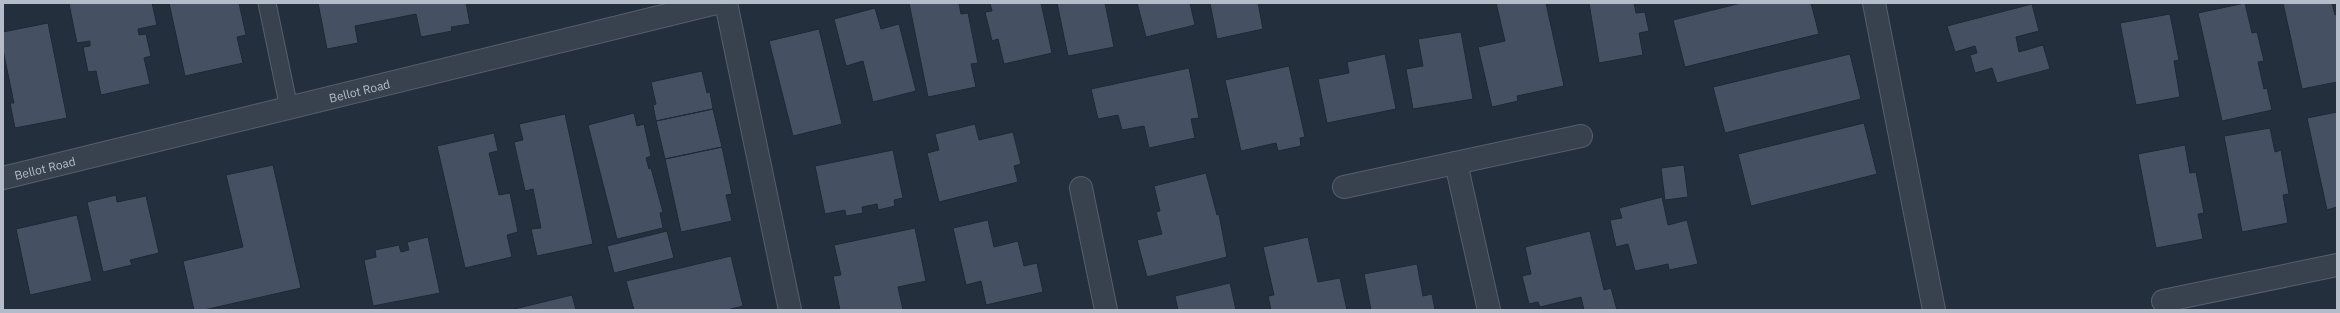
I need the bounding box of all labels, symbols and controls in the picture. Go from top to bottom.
street label: Bellot Road [327,76,391,105]
street label: Bellot Road [13,153,77,182]

